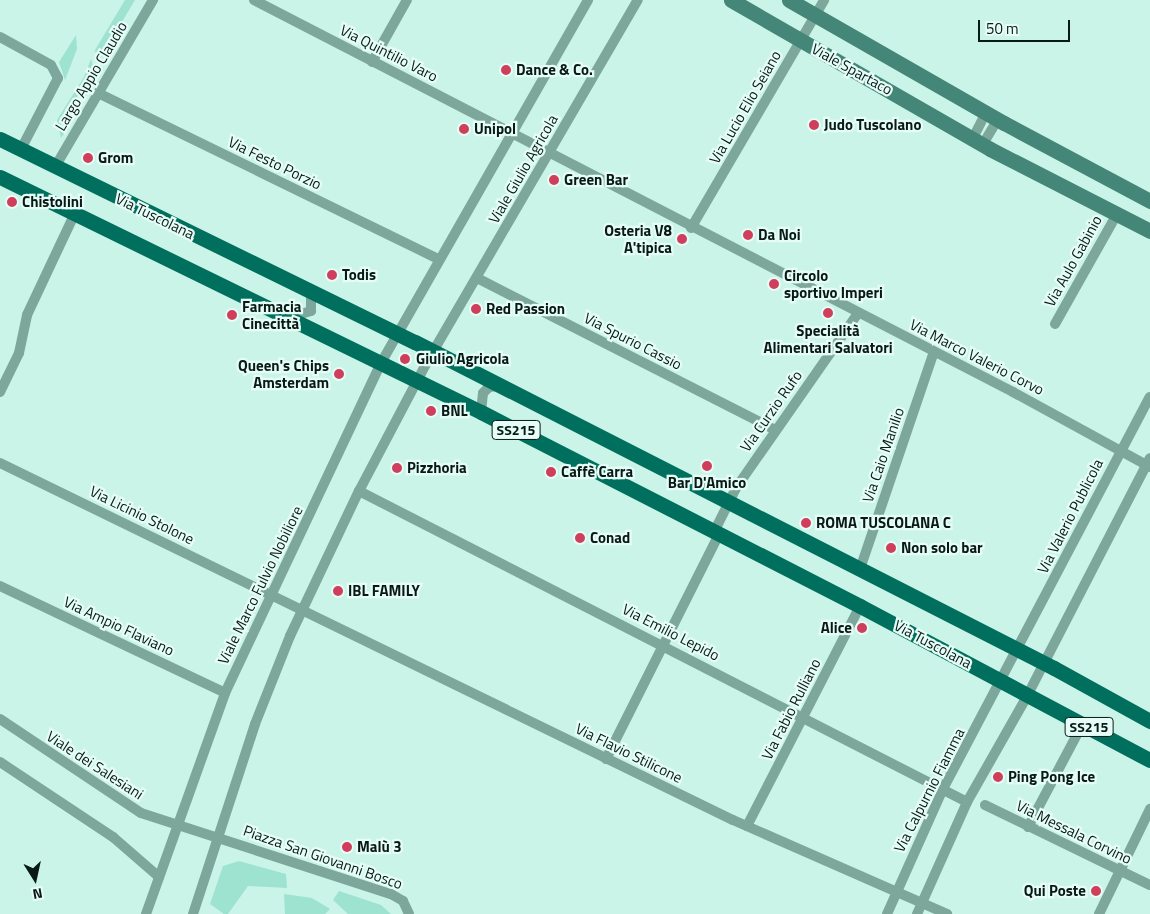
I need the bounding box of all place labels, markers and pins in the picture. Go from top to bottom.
place label: Dance & Co. [516,61,593,79]
marker: Dance & Co. [500,64,512,76]
place label: Judo Tuscolano [824,116,921,134]
marker: Judo Tuscolano [808,119,820,131]
place label: Unipol [474,120,516,138]
marker: Unipol [458,123,470,135]
place label: Grom [98,149,133,167]
marker: Grom [82,152,94,164]
place label: Green Bar [564,171,628,189]
marker: Green Bar [548,174,560,186]
place label: Chistolini [22,193,83,211]
marker: Chistolini [6,196,18,208]
place label: Osteria V8 A'tipica [604,221,672,256]
place label: Da Noi [758,226,801,244]
marker: Da Noi [742,229,754,241]
marker: Osteria V8 A'tipica [676,233,688,245]
place label: Todis [342,266,376,284]
place label: Circolo sportivo Imperi [784,266,883,301]
marker: Todis [326,269,338,281]
marker: Circolo sportivo Imperi [768,278,780,290]
place label: Farmacia Cinecittà [242,297,301,332]
place label: Red Passion [486,300,565,318]
marker: Red Passion [470,303,482,315]
marker: Specialità Alimentari Salvatori [822,307,834,319]
marker: Farmacia Cinecittà [226,309,238,321]
place label: Specialità Alimentari Salvatori [763,321,893,356]
place label: Giulio Agricola [416,350,509,368]
marker: Giulio Agricola [398,352,412,366]
place label: Queen's Chips Amsterdam [238,356,329,391]
marker: Queen's Chips Amsterdam [333,368,345,380]
place label: BNL [441,402,468,420]
marker: BNL [425,405,437,417]
place label: Pizzhoria [407,459,467,477]
marker: Bar D'Amico [701,460,713,472]
marker: Pizzhoria [391,462,403,474]
place label: Caffè Carra [561,463,633,481]
marker: Caffè Carra [545,466,557,478]
place label: Bar D'Amico [668,474,746,492]
place label: ROMA TUSCOLANA C [816,514,951,532]
marker: ROMA TUSCOLANA C [800,517,812,529]
place label: Conad [590,529,630,547]
marker: Conad [574,532,586,544]
place label: Non solo bar [901,539,983,557]
marker: Non solo bar [885,542,897,554]
place label: IBL FAMILY [348,582,420,600]
marker: IBL FAMILY [332,585,344,597]
place label: Alice [821,619,852,637]
marker: Alice [856,622,868,634]
place label: Ping Pong Ice [1008,768,1095,786]
marker: Ping Pong Ice [992,771,1004,783]
place label: Malù 3 [357,838,402,856]
marker: Malù 3 [341,841,353,853]
place label: Qui Poste [1024,882,1086,900]
marker: Qui Poste [1090,885,1102,897]

